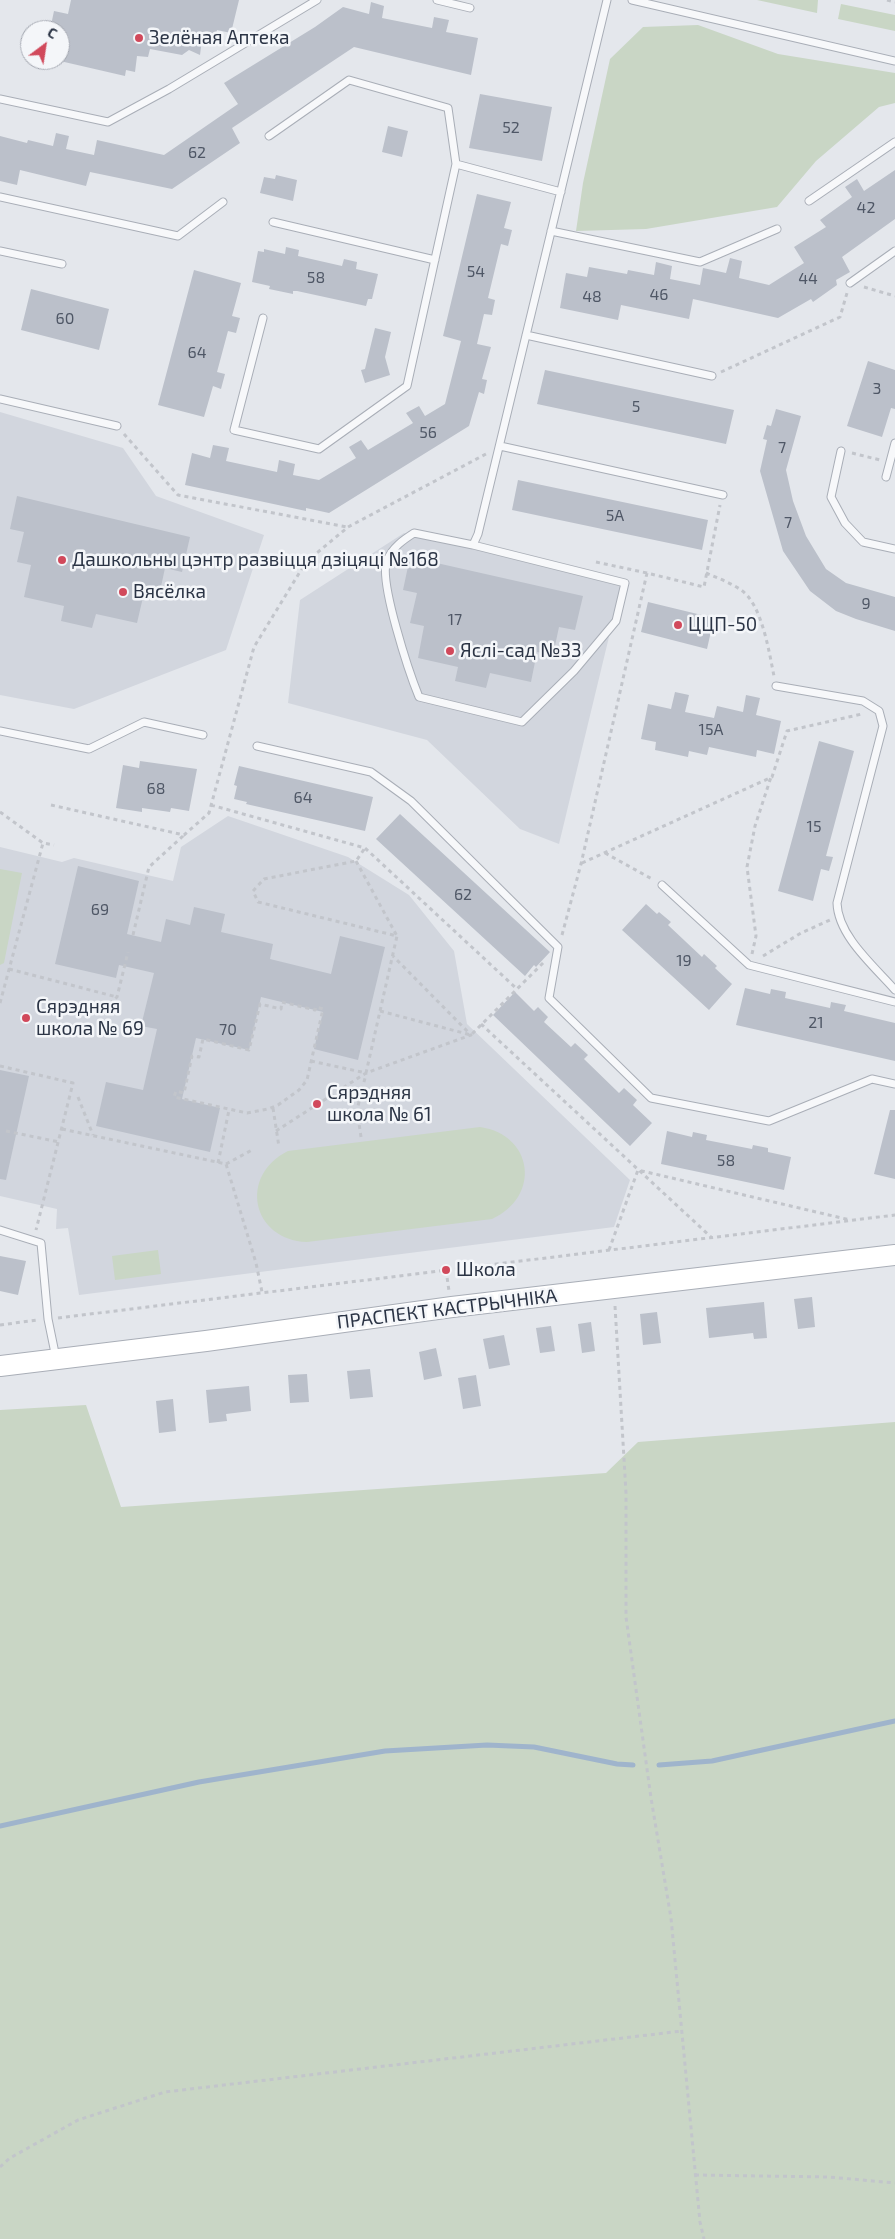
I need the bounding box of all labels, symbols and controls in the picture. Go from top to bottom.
north arrow [20,20,70,70]
text: С [45,23,60,42]
place label: Зелёная Аптека [149,27,290,49]
marker: Зелёная Аптека [133,32,145,44]
house number: 52 [502,118,520,138]
house number: 62 [188,143,206,163]
house number: 42 [857,198,875,218]
house number: 54 [467,262,485,282]
house number: 58 [307,268,325,288]
house number: 44 [798,269,818,289]
house number: 46 [650,285,668,305]
house number: 48 [582,287,602,307]
house number: 60 [56,309,74,329]
house number: 64 [188,343,206,363]
house number: 3 [873,379,881,399]
house number: 5 [632,397,640,417]
house number: 56 [419,423,437,443]
house number: 7 [778,438,786,458]
house number: 5А [606,506,624,526]
house number: 7 [784,513,792,533]
place label: Дашкольны цэнтр развіцця дзіцяці №168 [72,549,439,571]
marker: Дашкольны цэнтр развіцця дзіцяці №168 [56,554,68,566]
place label: Вясёлка [133,581,206,603]
marker: Вясёлка [117,586,129,598]
house number: 9 [861,594,871,614]
house number: 17 [448,610,462,630]
place label: ЦЦП-50 [688,614,757,636]
marker: ЦЦП-50 [672,619,684,631]
place label: Яслі-сад №33 [460,640,582,662]
marker: Яслі-сад №33 [444,645,456,657]
house number: 15А [699,720,723,740]
house number: 68 [147,779,165,799]
house number: 64 [294,788,312,808]
house number: 15 [807,817,821,837]
house number: 62 [454,885,472,905]
house number: 69 [91,900,109,920]
house number: 19 [676,951,692,971]
place label: Сярэдняя школа № 69 [36,996,144,1040]
marker: Сярэдняя школа № 69 [20,1012,32,1024]
house number: 21 [808,1013,824,1033]
house number: 70 [219,1020,237,1040]
place label: Сярэдняя школа № 61 [327,1082,431,1126]
marker: Сярэдняя школа № 61 [311,1098,323,1110]
house number: 58 [717,1151,735,1171]
place label: Школа [456,1259,516,1281]
marker: Школа [440,1264,452,1276]
street label: ПРАСПЕКТ КАСТРЫЧНІКА [336,1284,558,1334]

